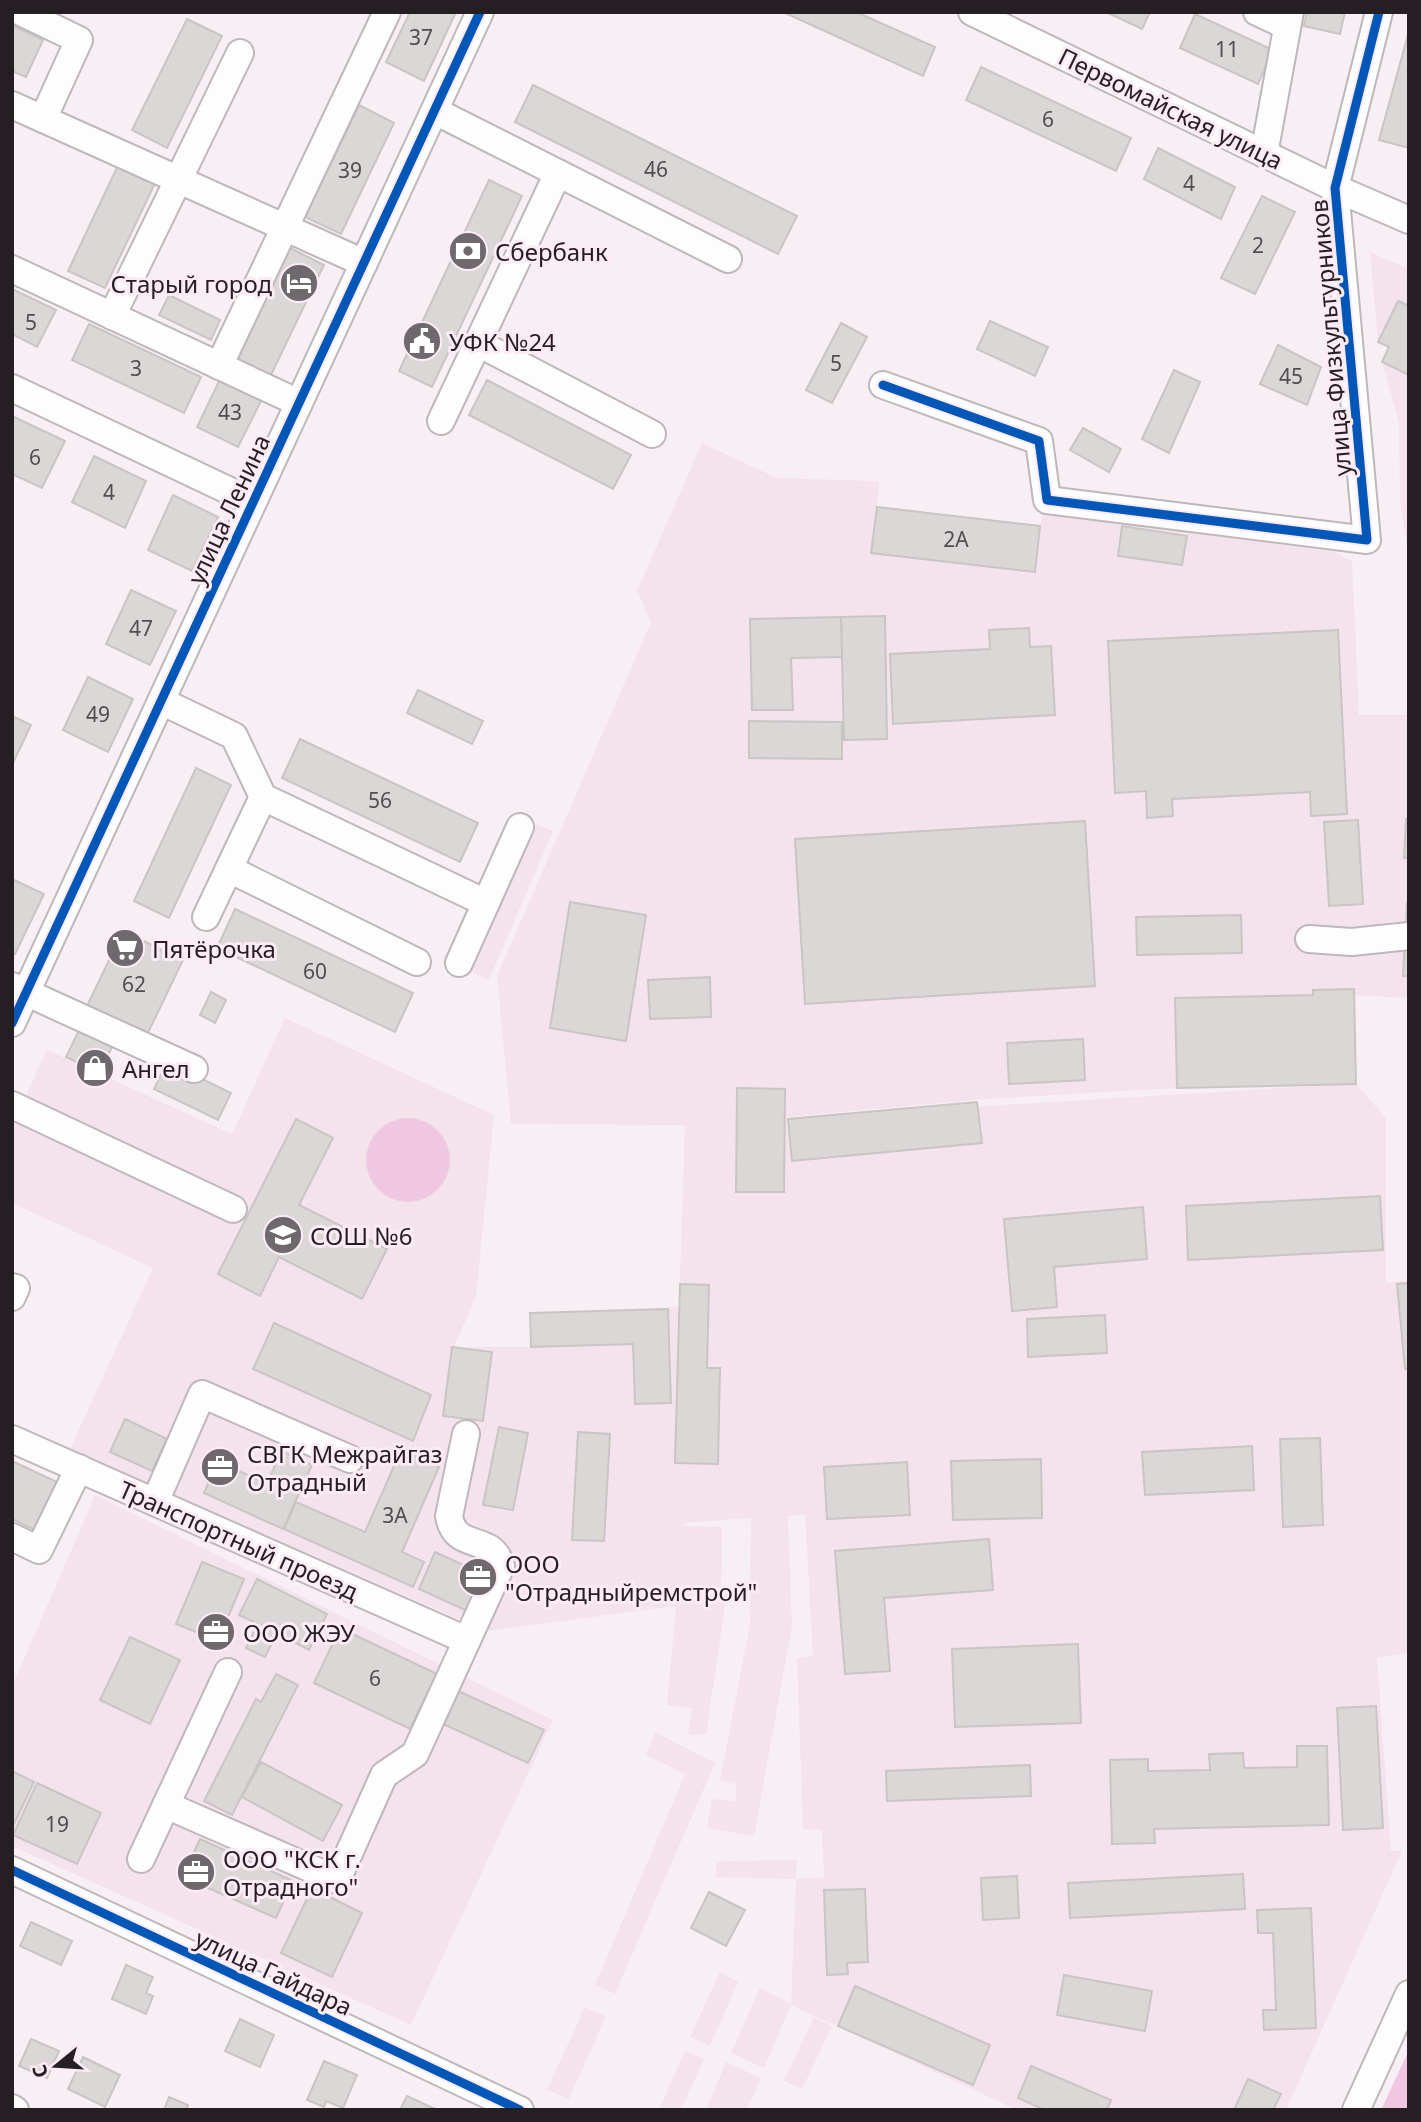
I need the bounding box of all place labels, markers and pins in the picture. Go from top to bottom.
bank icon: Сбербанк [447,230,489,272]
place label: Сбербанк [495,235,608,268]
hotel icon: Старый город [278,262,320,304]
place label: Старый город [110,267,272,300]
public building icon: УФК №24 [401,320,443,362]
place label: УФК №24 [449,325,556,358]
supermarket icon: Пятёрочка [104,927,146,969]
place label: Пятёрочка [152,932,276,965]
shop icon: Ангел [74,1047,116,1089]
place label: Ангел [122,1052,190,1085]
school or university icon: СОШ №6 [262,1214,304,1256]
place label: СОШ №6 [310,1219,412,1252]
place label: СВГК Межрайгаз Отрадный [247,1437,443,1498]
office icon: СВГК Межрайгаз Отрадный [199,1446,241,1488]
place label: ООО "Отрадныйремстрой" [505,1547,757,1608]
office icon: ООО "Отрадныйремстрой" [457,1556,499,1598]
office icon: ООО ЖЭУ [195,1611,237,1653]
place label: ООО ЖЭУ [243,1616,355,1649]
place label: ООО "КСК г. Отрадного" [223,1842,361,1903]
office icon: ООО "КСК г. Отрадного" [175,1851,217,1893]

